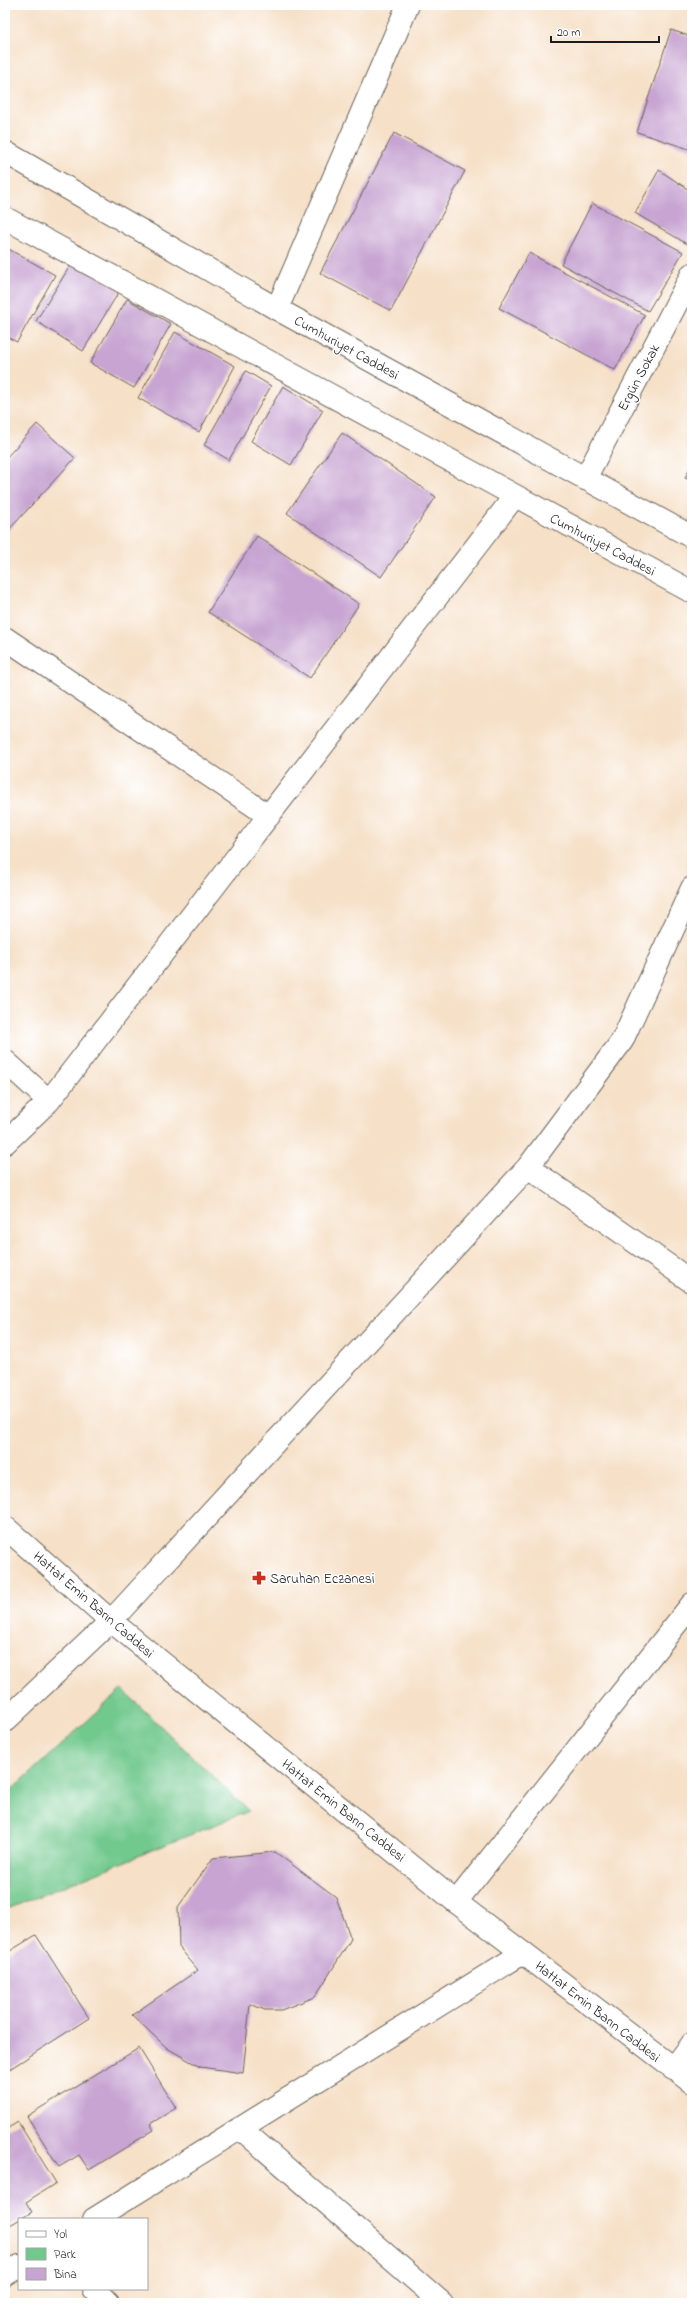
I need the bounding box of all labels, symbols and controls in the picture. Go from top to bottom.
scale bar [551,18,659,44]
text: 20 m [557,24,580,42]
street label: Cumhuriyet Caddesi [289,311,403,387]
street label: Ergün Sokak [613,340,667,415]
street label: Cumhuriyet Caddesi [545,509,659,583]
street label: Hattat Emin Barın Caddesi [28,1547,158,1664]
place label: Saruhan Eczanesi [270,1569,374,1590]
pharmacy icon: Saruhan Eczanesi [251,1570,267,1586]
street label: Hattat Emin Barın Caddesi [276,1754,410,1868]
street label: Hattat Emin Barın Caddesi [530,1956,664,2068]
legend [18,2218,148,2290]
text: Yol [54,2226,67,2244]
text: Park [54,2246,76,2264]
text: Bina [53,2266,77,2284]

